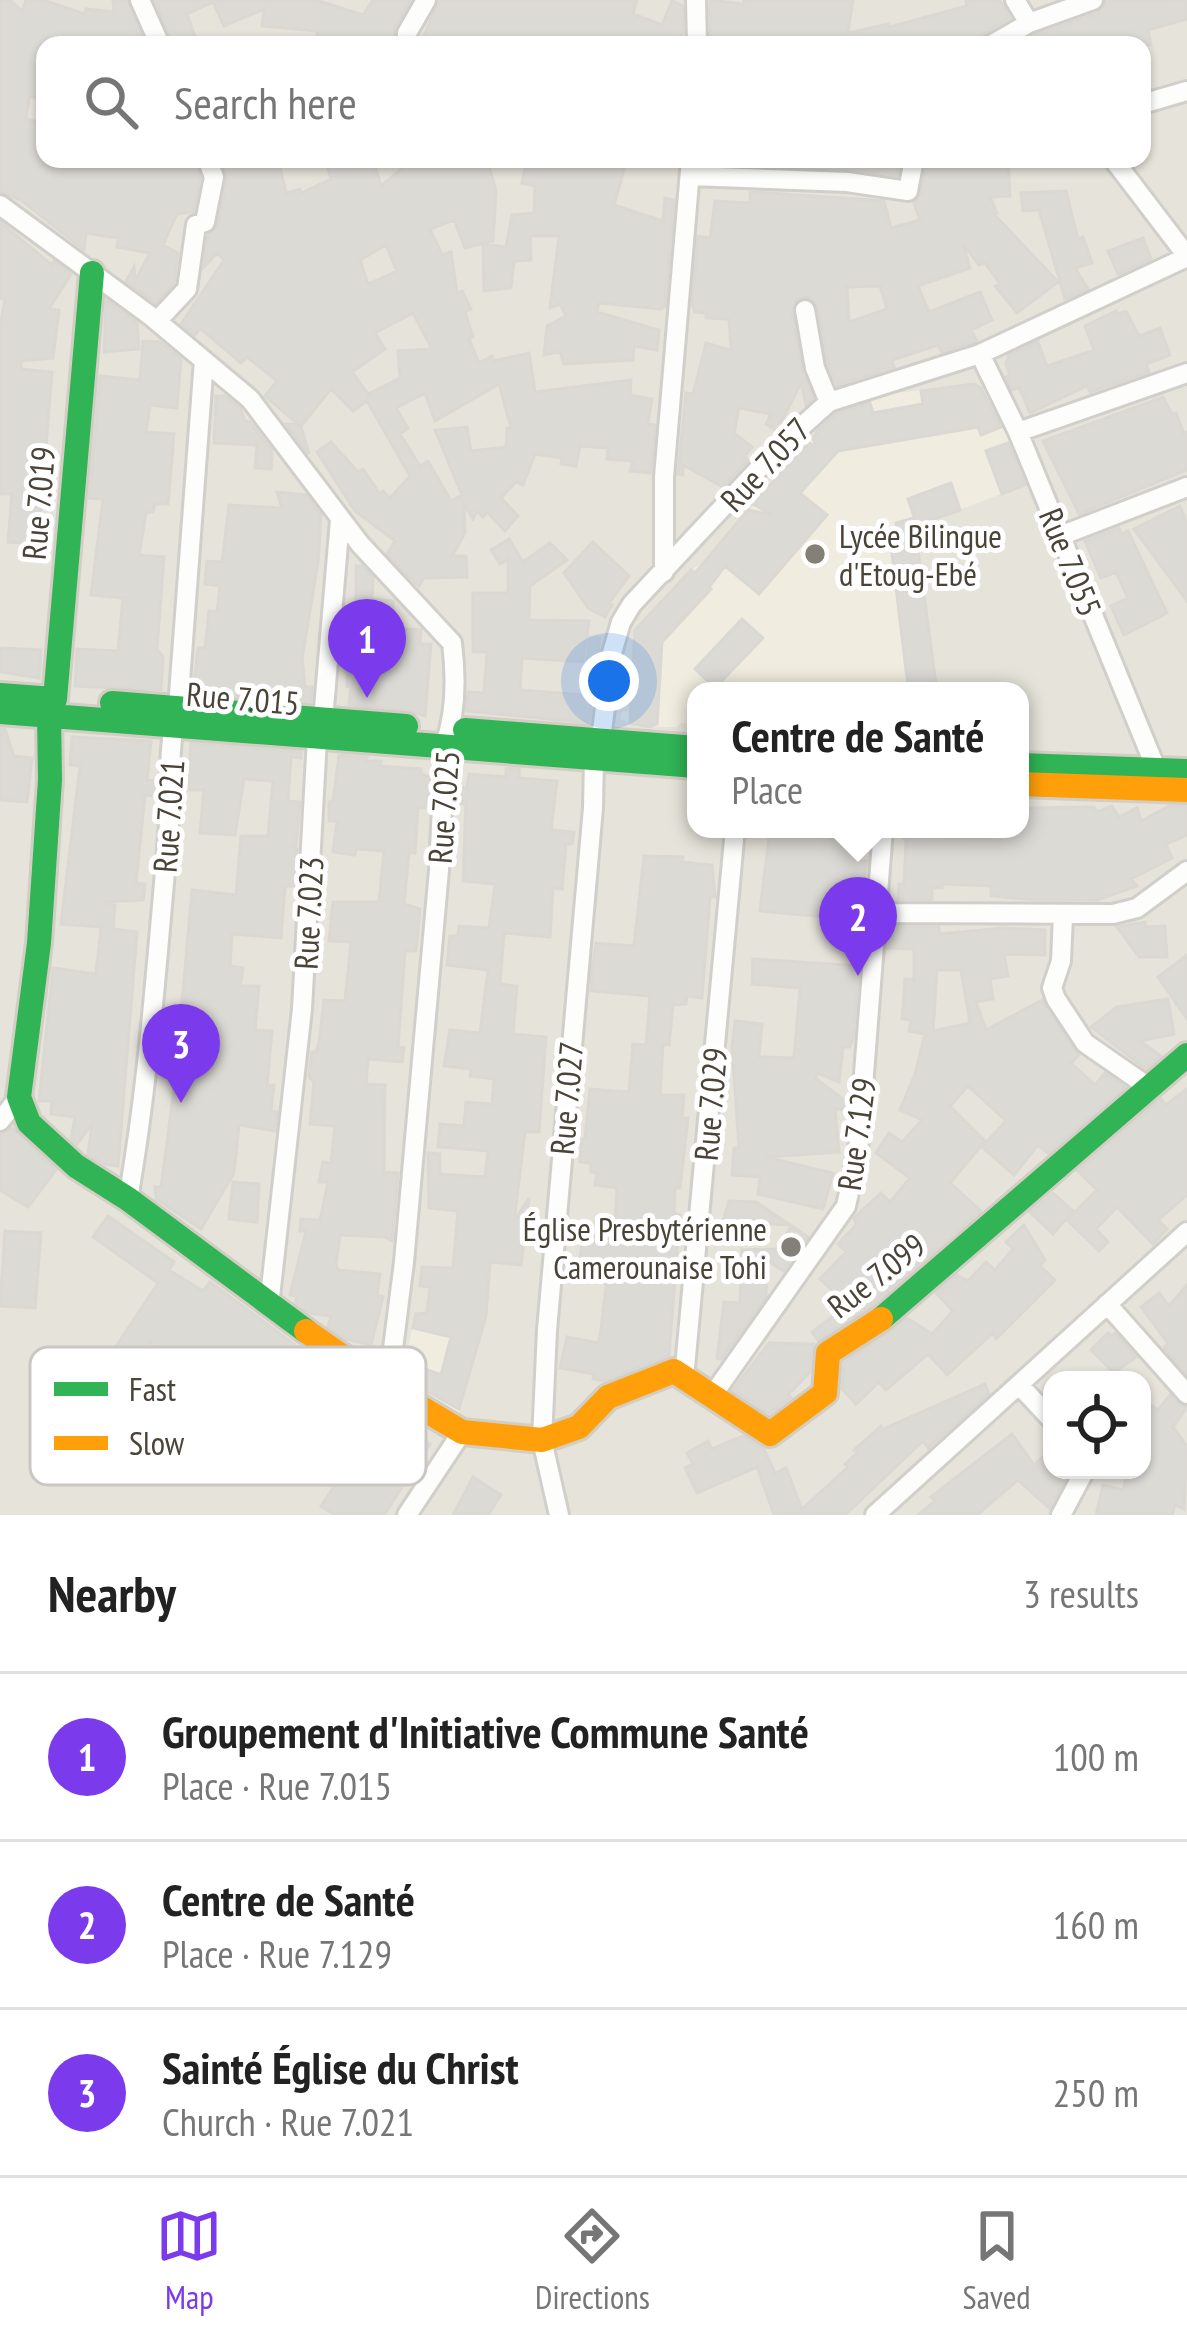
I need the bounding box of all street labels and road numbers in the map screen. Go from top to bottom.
street label: Rue 7.057 [711,408,819,520]
street label: Rue 7.019 [12,445,64,561]
street label: Rue 7.055 [1030,502,1112,622]
street label: Rue 7.015 [185,672,301,724]
street label: Rue 7.025 [418,749,468,865]
street label: Rue 7.021 [143,758,193,874]
street label: Rue 7.023 [284,855,332,971]
street label: Rue 7.027 [540,1040,592,1156]
street label: Rue 7.029 [684,1046,736,1162]
street label: Rue 7.129 [827,1075,885,1193]
street label: Rue 7.099 [818,1223,934,1327]

